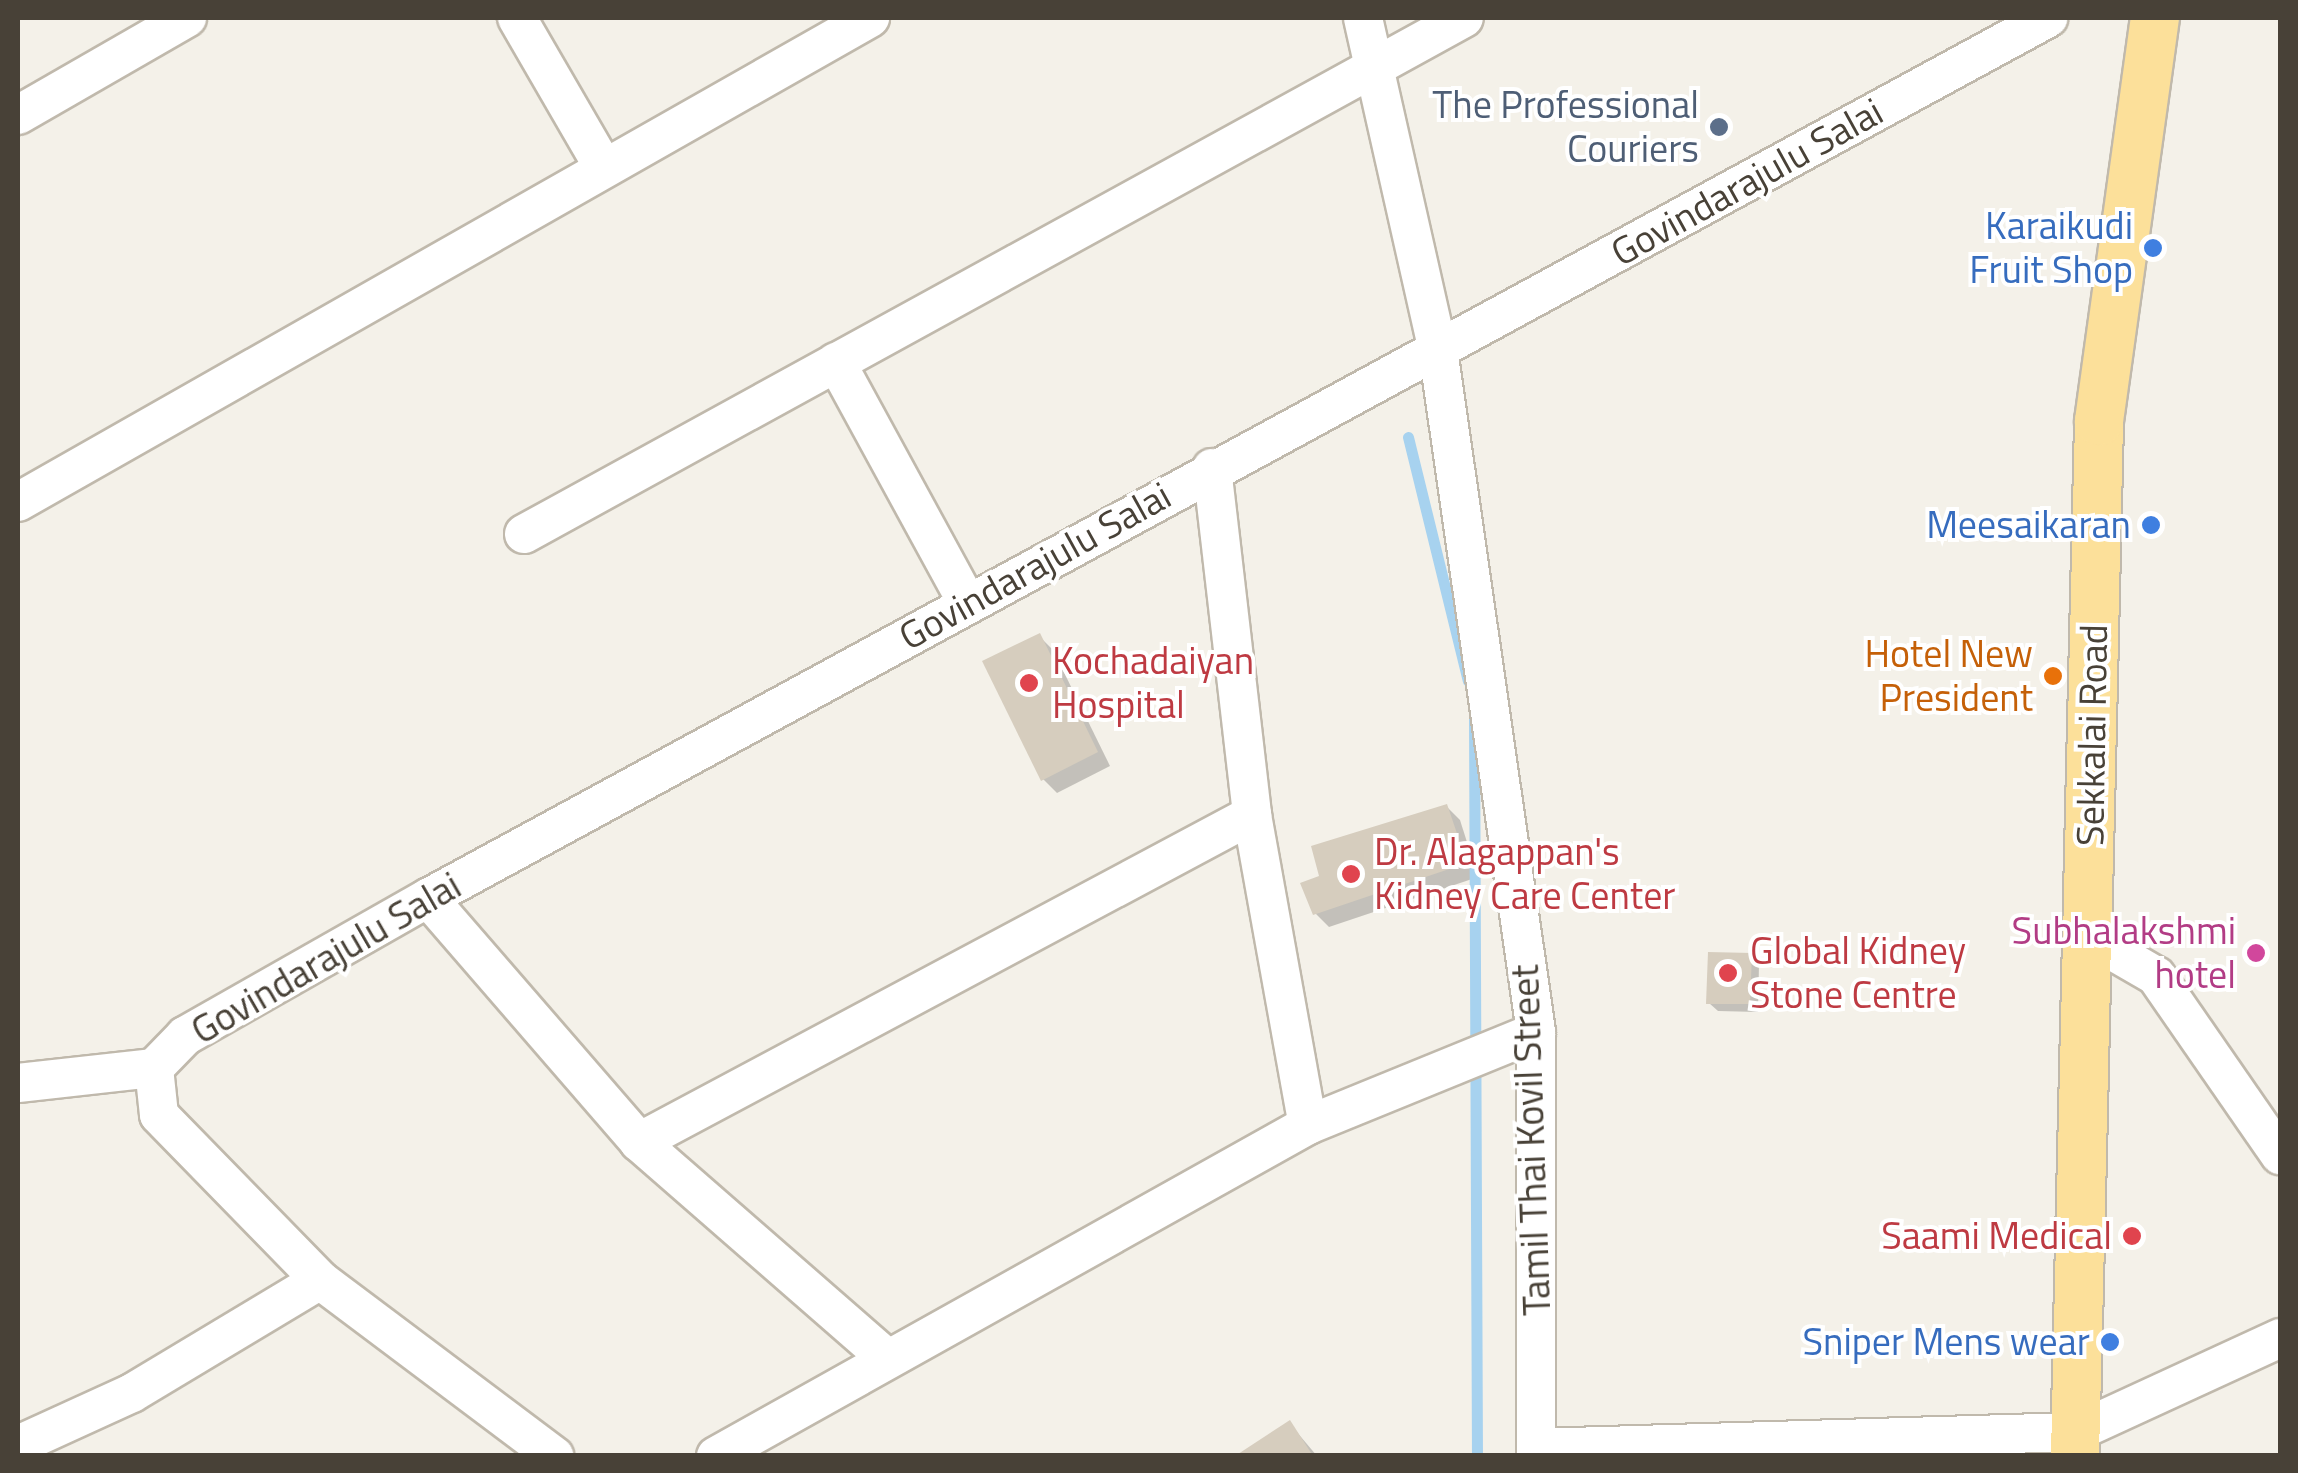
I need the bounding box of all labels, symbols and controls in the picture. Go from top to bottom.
place label: The Professional Couriers [1432,82,1699,172]
street label: Govindarajulu Salai [1603,89,1891,275]
marker: The Professional Couriers [1708,116,1730,138]
place label: Karaikudi Fruit Shop [1969,203,2133,292]
marker: Karaikudi Fruit Shop [2142,237,2164,259]
street label: Govindarajulu Salai [891,473,1179,659]
place label: Meesaikaran [1926,502,2131,548]
marker: Meesaikaran [2140,514,2162,536]
street label: Sekkalai Road [2067,624,2117,846]
place label: Hotel New President [1865,631,2033,721]
place label: Kochadaiyan Hospital [1052,638,1254,728]
marker: Hotel New President [2042,665,2064,687]
marker: Kochadaiyan Hospital [1016,670,1042,696]
place label: Dr. Alagappan's Kidney Care Center [1374,829,1675,918]
marker: Dr. Alagappan's Kidney Care Center [1338,861,1364,887]
street label: Govindarajulu Salai [183,862,469,1054]
place label: Subhalakshmi hotel [2012,908,2236,998]
place label: Global Kidney Stone Centre [1750,928,1966,1018]
marker: Subhalakshmi hotel [2245,942,2267,964]
marker: Global Kidney Stone Centre [1715,960,1741,986]
street label: Tamil Thai Kovil Street [1502,964,1560,1316]
place label: Saami Medical [1881,1213,2112,1259]
marker: Saami Medical [2121,1225,2143,1247]
place label: Sniper Mens wear [1802,1319,2090,1365]
marker: Sniper Mens wear [2099,1331,2121,1353]

